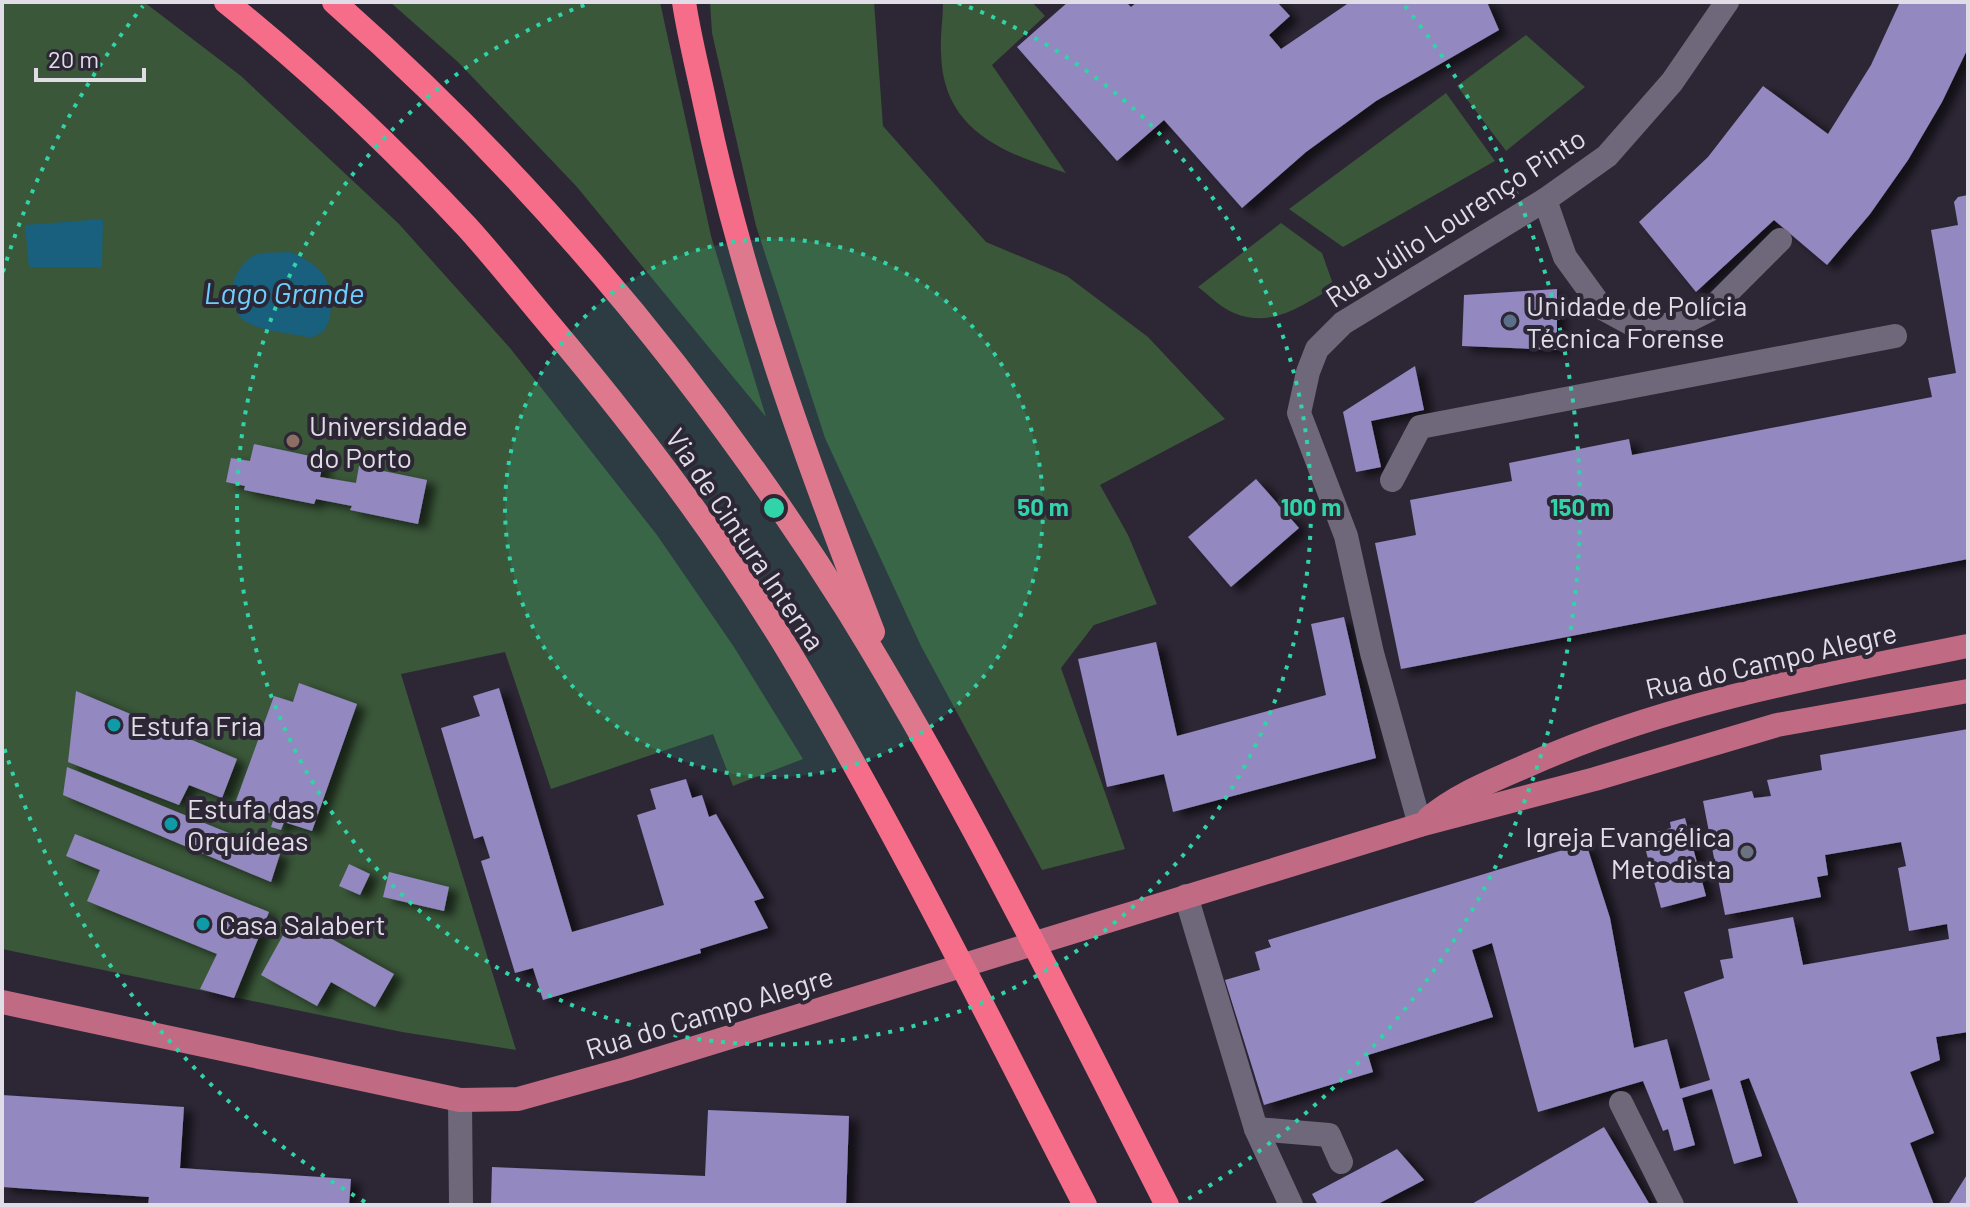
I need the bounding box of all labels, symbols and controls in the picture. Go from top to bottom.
scale bar [36,32,144,82]
text: 20 m [48,44,99,73]
street label: Rua Júlio Lourenço Pinto [1319,120,1591,314]
water label: Lago Grande [204,274,364,310]
place label: Unidade de Polícia Técnica Forense [1526,288,1747,354]
marker: Unidade de Polícia Técnica Forense [1501,312,1519,330]
place label: Universidade do Porto [309,408,468,474]
street label: Via de Cintura Interna [659,422,833,656]
marker: Universidade do Porto [284,432,302,450]
text: 50 m [1017,492,1069,521]
text: 100 m [1281,492,1341,521]
text: 150 m [1550,492,1610,521]
centre of rings [760,494,788,522]
street label: Rua do Campo Alegre [1642,615,1900,705]
place label: Estufa Fria [130,708,262,742]
marker: Estufa Fria [105,716,123,734]
place label: Estufa das Orquídeas [187,791,315,857]
marker: Estufa das Orquídeas [162,815,180,833]
place label: Igreja Evangélica Metodista [1525,819,1731,885]
marker: Igreja Evangélica Metodista [1738,843,1756,861]
place label: Casa Salabert [219,907,386,941]
marker: Casa Salabert [194,915,212,933]
street label: Rua do Campo Alegre [581,958,837,1066]

